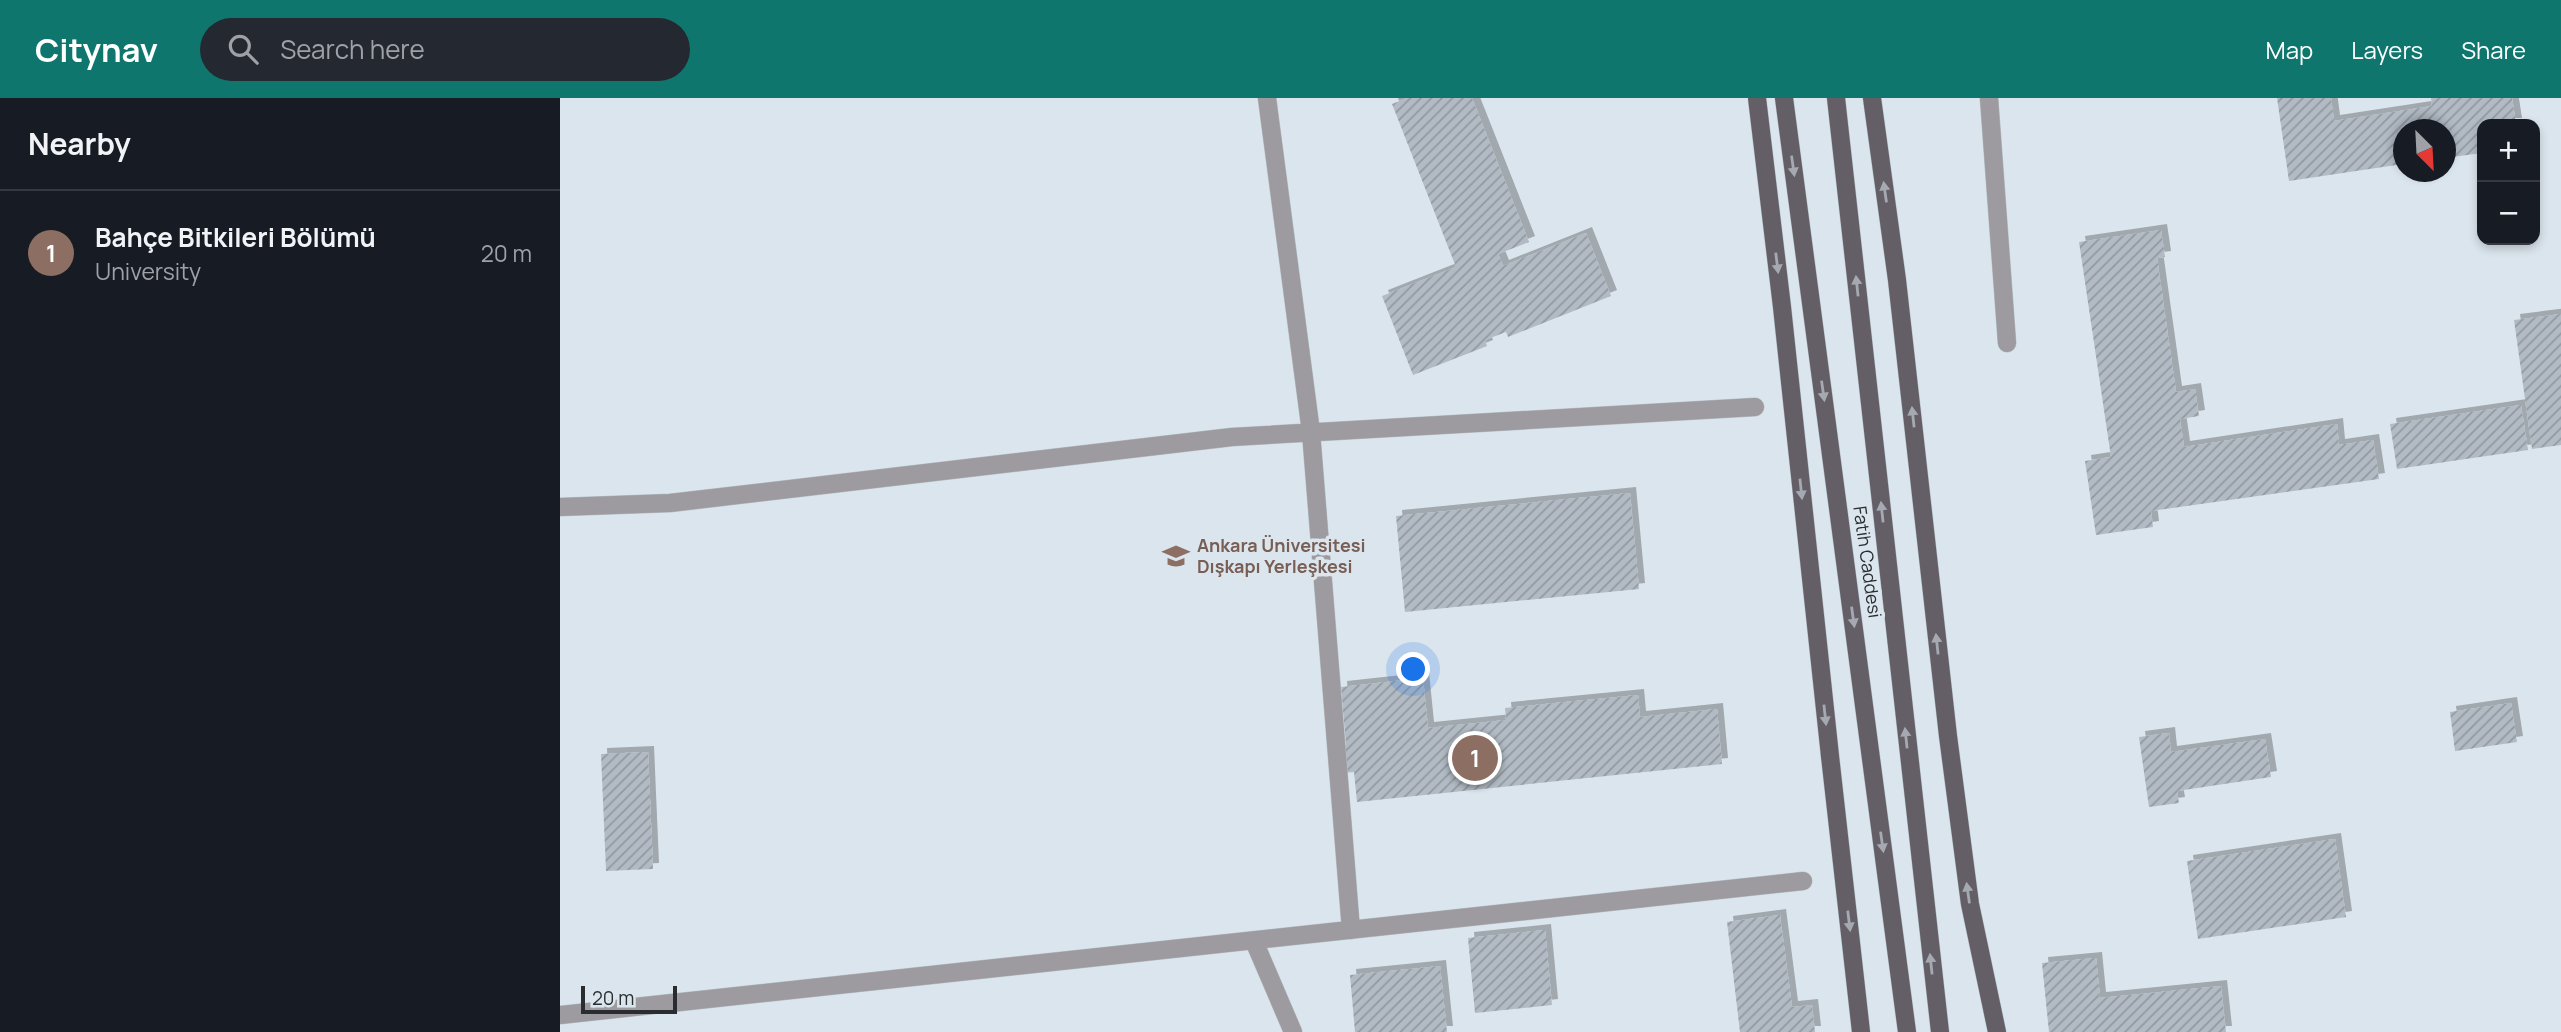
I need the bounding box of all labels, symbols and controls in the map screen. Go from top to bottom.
search box [200,18,690,81]
text: Citynav [35,27,158,72]
icon: search [224,30,262,68]
text: Search here [280,31,425,67]
text: Map [2266,33,2313,66]
text: Layers [2351,33,2423,66]
text: Share [2461,33,2526,66]
north arrow [2393,119,2456,182]
map controls [2477,119,2540,245]
button: + [2477,119,2540,182]
text: Nearby [28,123,131,164]
one-way arrow [1788,155,1799,177]
one-way arrow [1879,181,1890,203]
button: − [2477,182,2540,245]
text: Bahçe Bitkileri Bölümü [95,219,376,255]
text: 1 [46,237,56,269]
text: 20 m [481,237,532,269]
one-way arrow [1771,252,1782,274]
text: University [95,255,201,287]
one-way arrow [1851,275,1862,297]
one-way arrow [1818,380,1829,402]
one-way arrow [1907,406,1918,428]
one-way arrow [1796,478,1807,500]
one-way arrow [1876,501,1887,523]
street label: Fatih Caddesi [1848,504,1888,619]
place label: Ankara Üniversitesi Dışkapı Yerleşkesi [1197,533,1366,578]
school or university icon: Ankara Üniversitesi Dışkapı Yerleşkesi [1161,541,1191,571]
one-way arrow [1847,606,1858,628]
one-way arrow [1932,632,1943,654]
your location [1396,652,1430,686]
one-way arrow [1820,705,1831,727]
one-way arrow [1901,727,1912,749]
pin: 1 [1452,732,1498,784]
one-way arrow [1877,831,1888,853]
one-way arrow [1963,882,1974,904]
one-way arrow [1844,910,1855,932]
one-way arrow [1926,953,1937,975]
scale bar [581,983,677,1015]
text: 20 m [592,985,634,1011]

